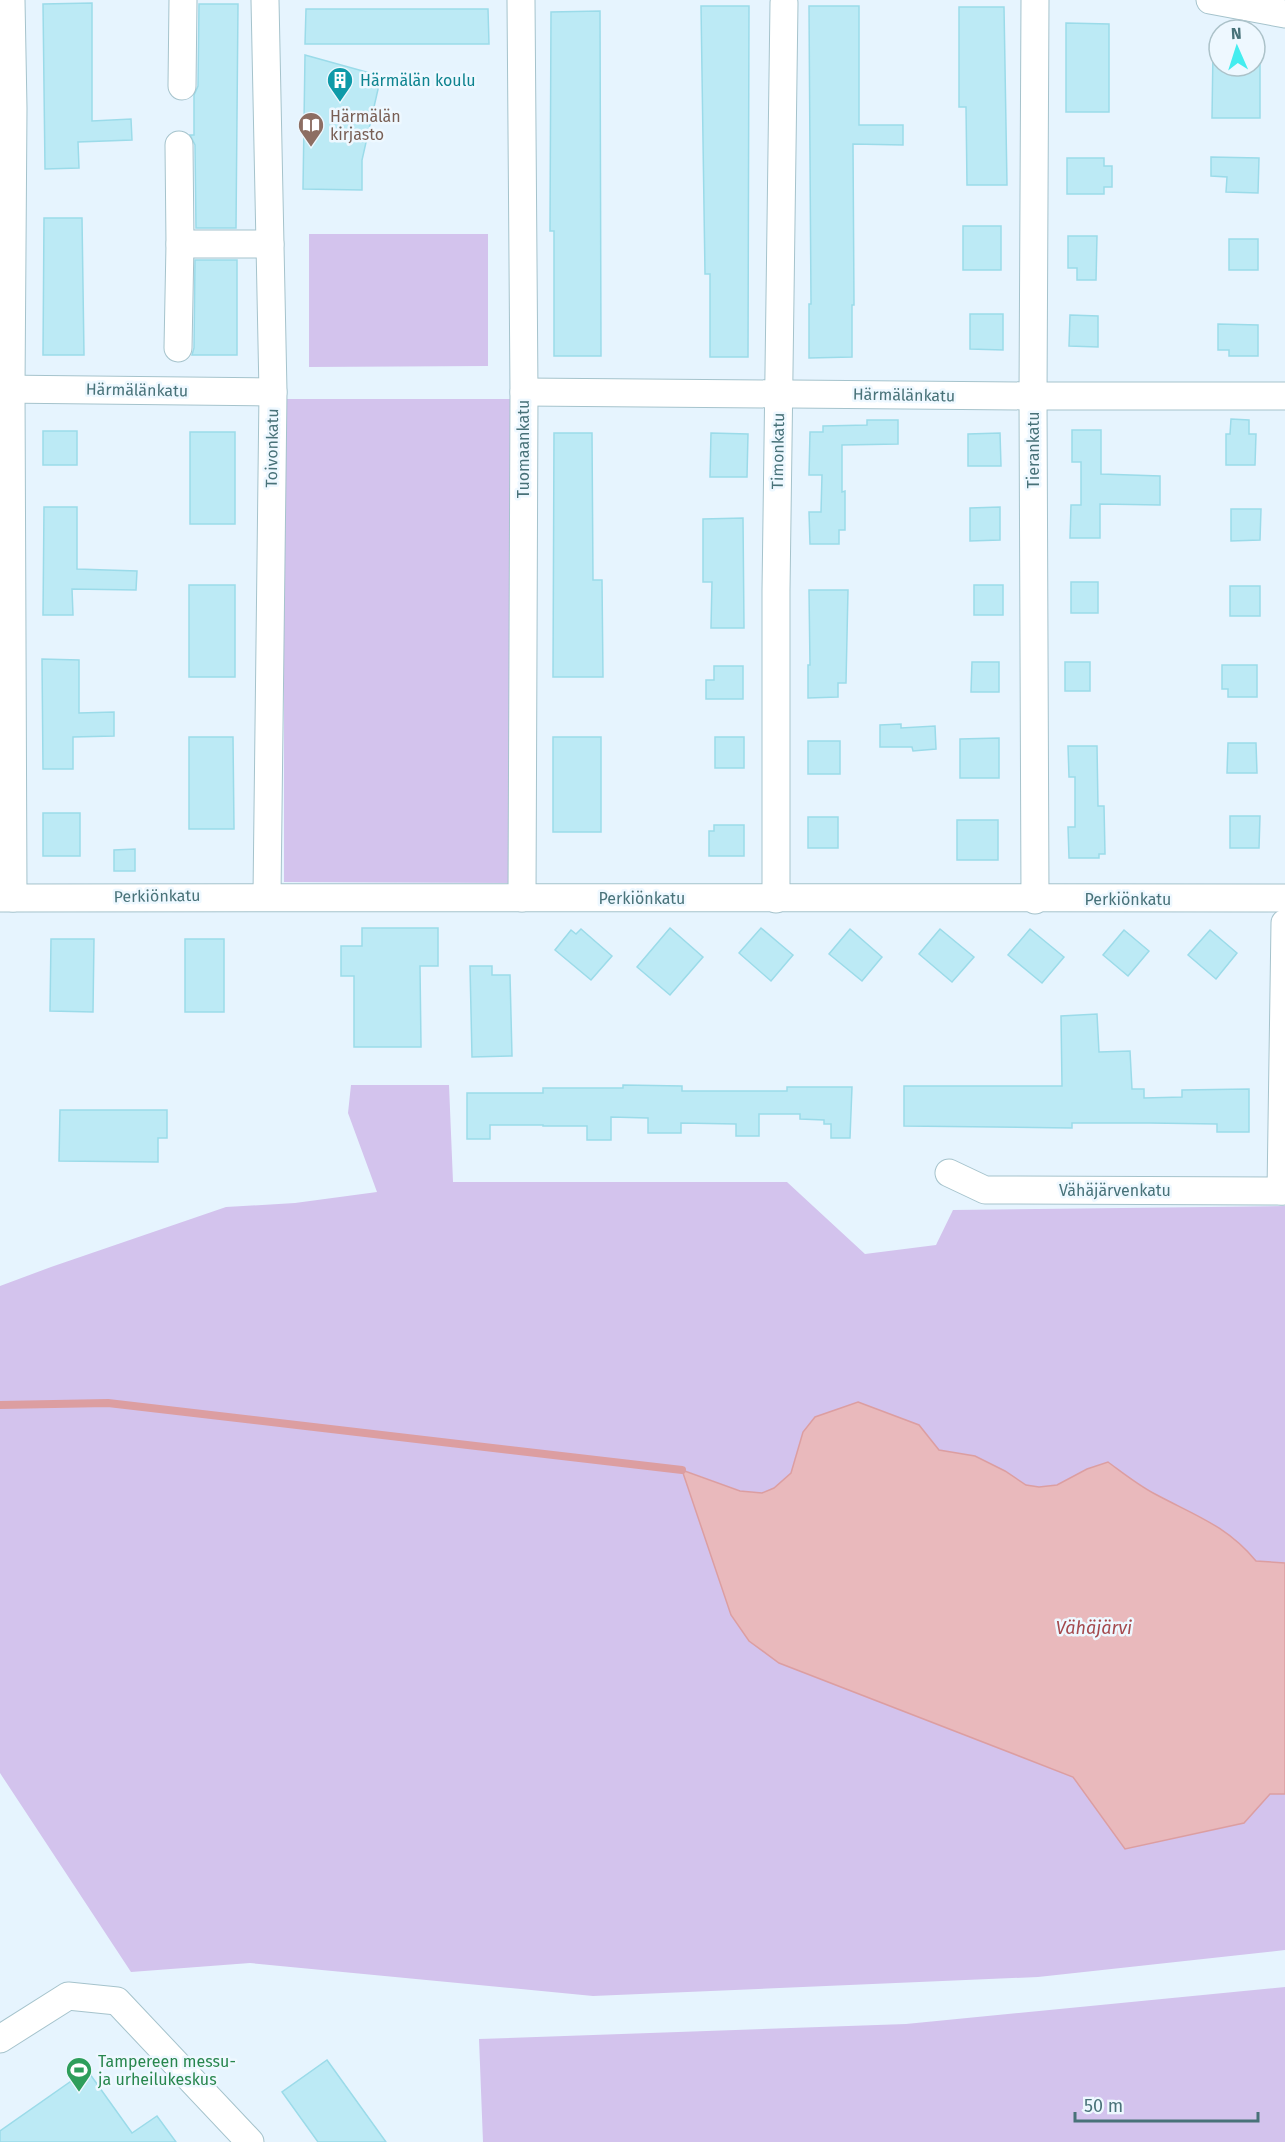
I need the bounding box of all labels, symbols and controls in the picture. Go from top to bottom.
north arrow [1207,18,1267,78]
text: N [1230,24,1242,43]
building icon: Härmälän koulu [325,65,355,103]
place label: Härmälän koulu [360,71,476,90]
place label: Härmälän kirjasto [330,107,401,144]
library icon: Härmälän kirjasto [296,110,326,148]
street label: Härmälänkatu [86,380,188,400]
street label: Härmälänkatu [853,385,955,405]
street label: Tuomaankatu [514,400,533,498]
street label: Toivonkatu [262,408,282,488]
street label: Timonkatu [768,412,788,490]
street label: Tierankatu [1024,412,1043,488]
street label: Perkiönkatu [113,886,201,906]
street label: Perkiönkatu [599,889,685,908]
street label: Perkiönkatu [1085,890,1171,909]
street label: Vähäjärvenkatu [1059,1181,1171,1200]
water label: Vähäjärvi [1056,1617,1132,1639]
place label: Tampereen messu- ja urheilukeskus [97,2052,236,2089]
sports icon: Tampereen messu- ja urheilukeskus [64,2055,94,2093]
scale bar [1075,2085,1258,2123]
text: 50 m [1084,2095,1123,2117]

